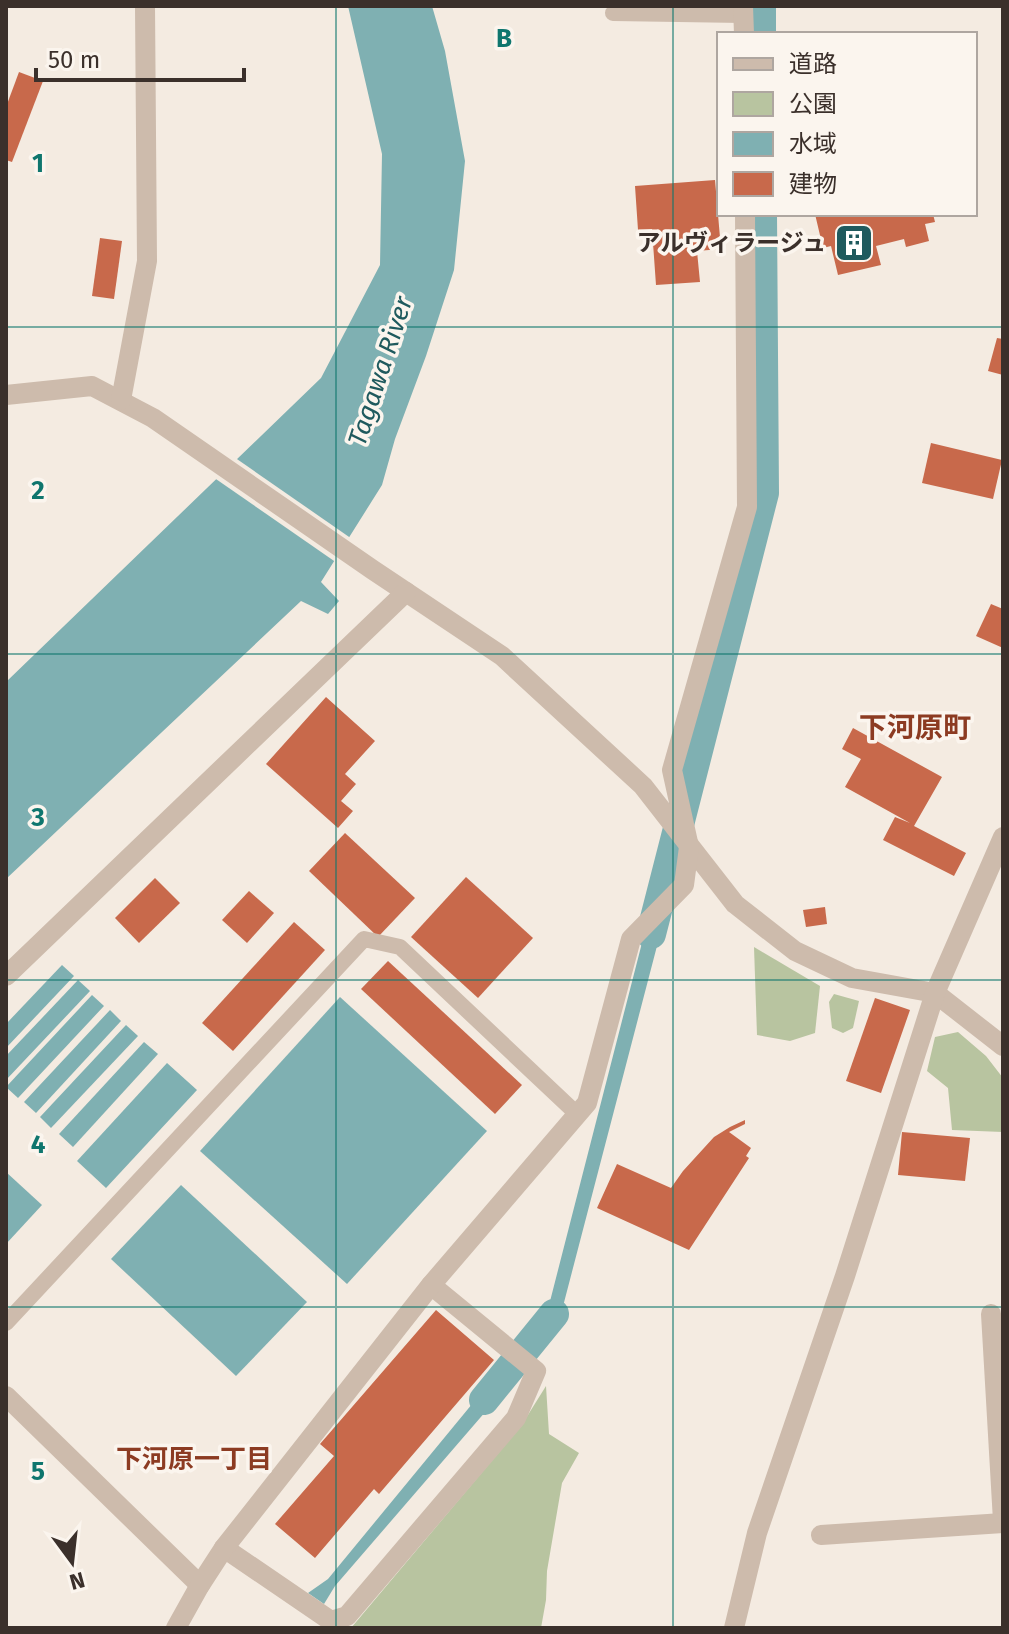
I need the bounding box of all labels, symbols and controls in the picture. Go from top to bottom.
text: B [496,23,512,54]
scale bar [36,32,244,82]
legend [717,32,977,216]
text: 50 m [48,46,100,74]
text: 道路 [789,50,837,78]
text: 公園 [789,90,837,118]
text: 水域 [789,130,837,158]
text: 1 [32,148,44,179]
text: 建物 [789,170,837,198]
building icon: アルヴィラージュ [833,222,875,264]
place label: アルヴィラージュ [636,229,826,257]
water label: Tagawa River [342,292,420,450]
text: 2 [31,475,45,506]
district label: 下河原町 [859,711,971,744]
text: 3 [30,802,45,833]
text: 4 [31,1129,46,1160]
district label: 下河原一丁目 [116,1444,272,1475]
text: 5 [31,1456,45,1487]
north arrow [32,1522,112,1602]
text: N [67,1566,88,1596]

